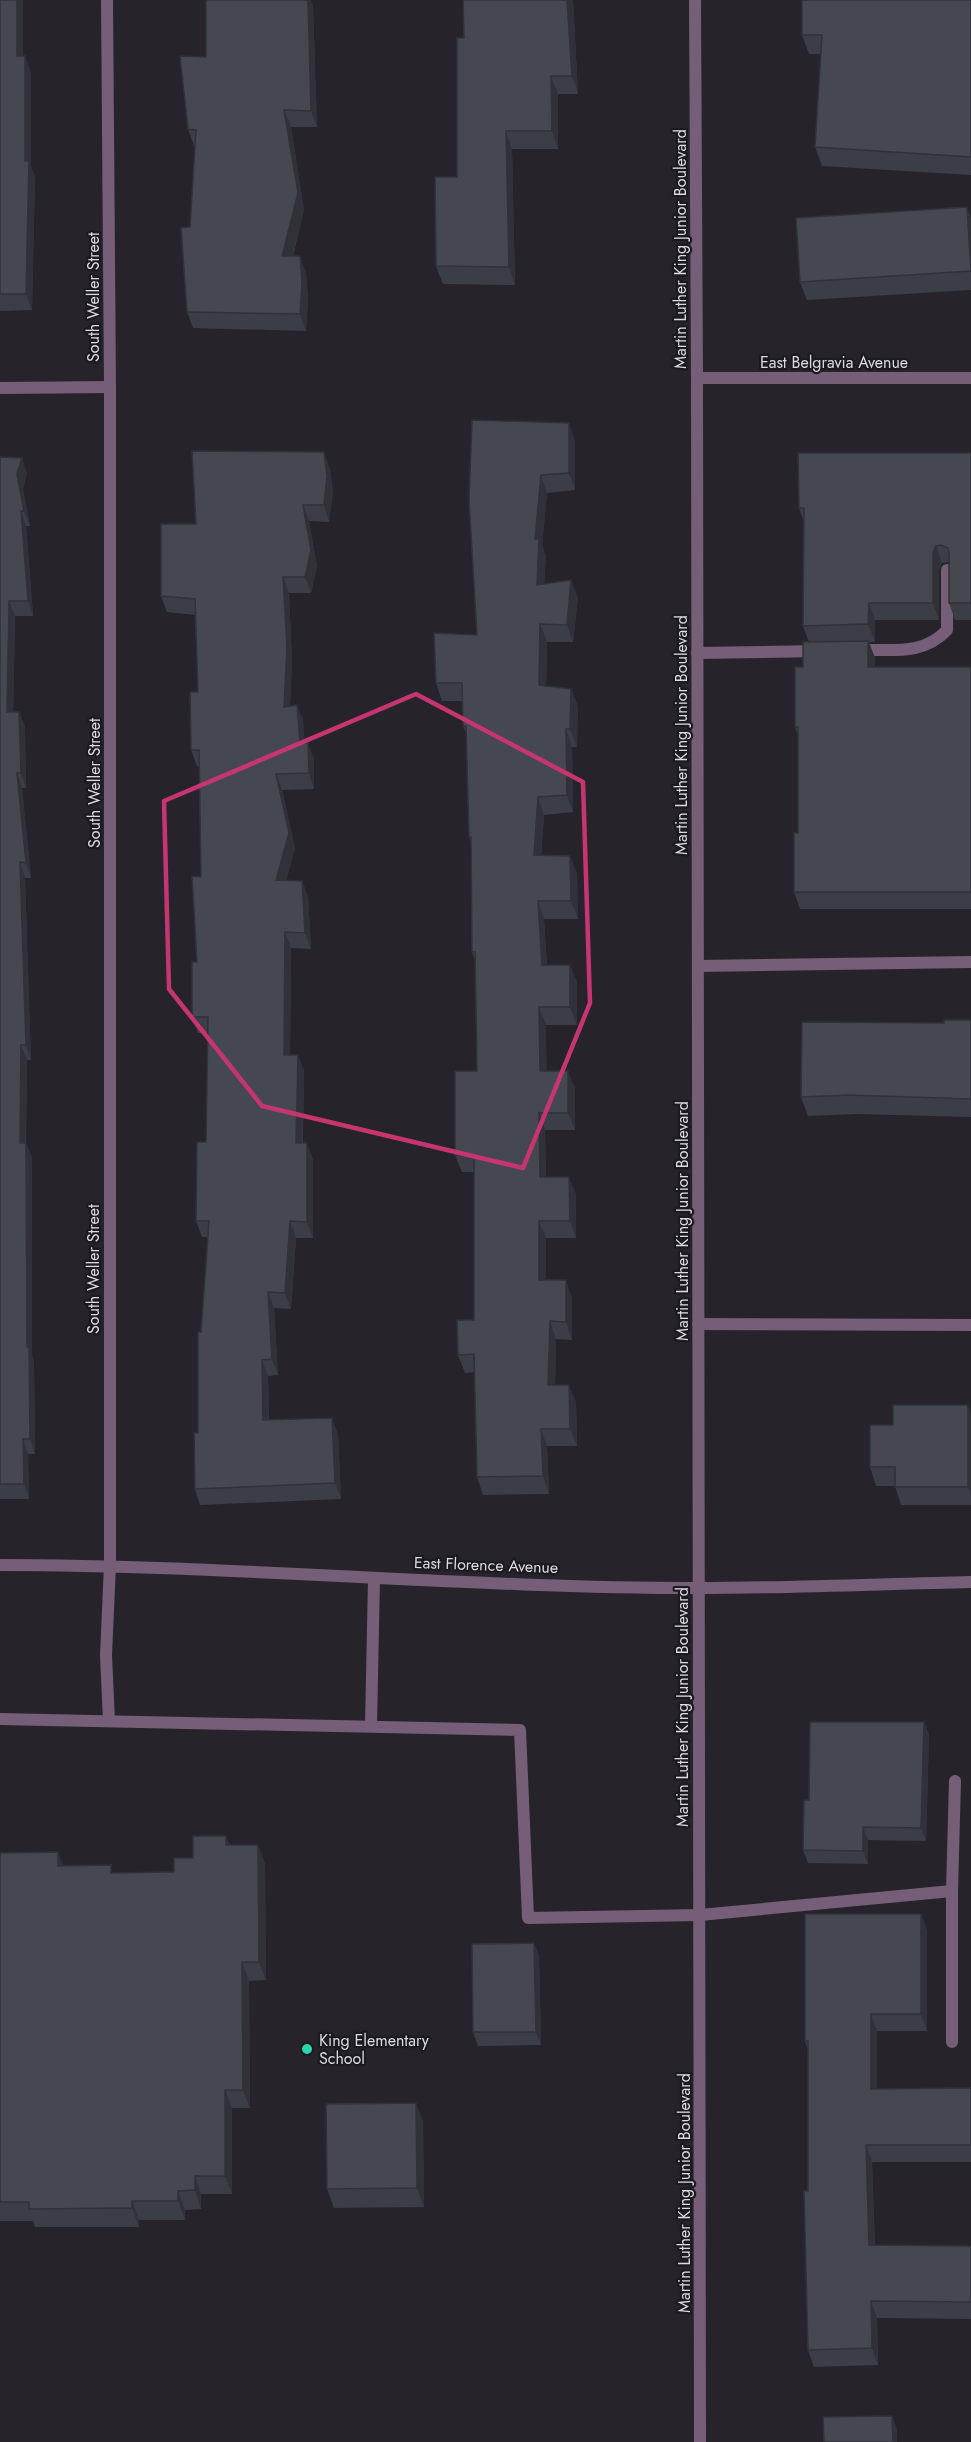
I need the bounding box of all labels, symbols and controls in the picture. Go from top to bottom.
street label: Martin Luther King Junior Boulevard [669,129,692,369]
street label: South Weller Street [82,232,105,362]
street label: East Belgravia Avenue [760,351,908,374]
street label: Martin Luther King Junior Boulevard [670,615,693,855]
street label: South Weller Street [83,718,106,848]
street label: Martin Luther King Junior Boulevard [671,1101,694,1341]
street label: South Weller Street [82,1204,105,1334]
street label: East Florence Avenue [413,1551,559,1579]
street label: Martin Luther King Junior Boulevard [671,1587,694,1827]
place label: King Elementary School [319,2029,430,2070]
marker: King Elementary School [300,2042,314,2056]
street label: Martin Luther King Junior Boulevard [673,2073,696,2313]

